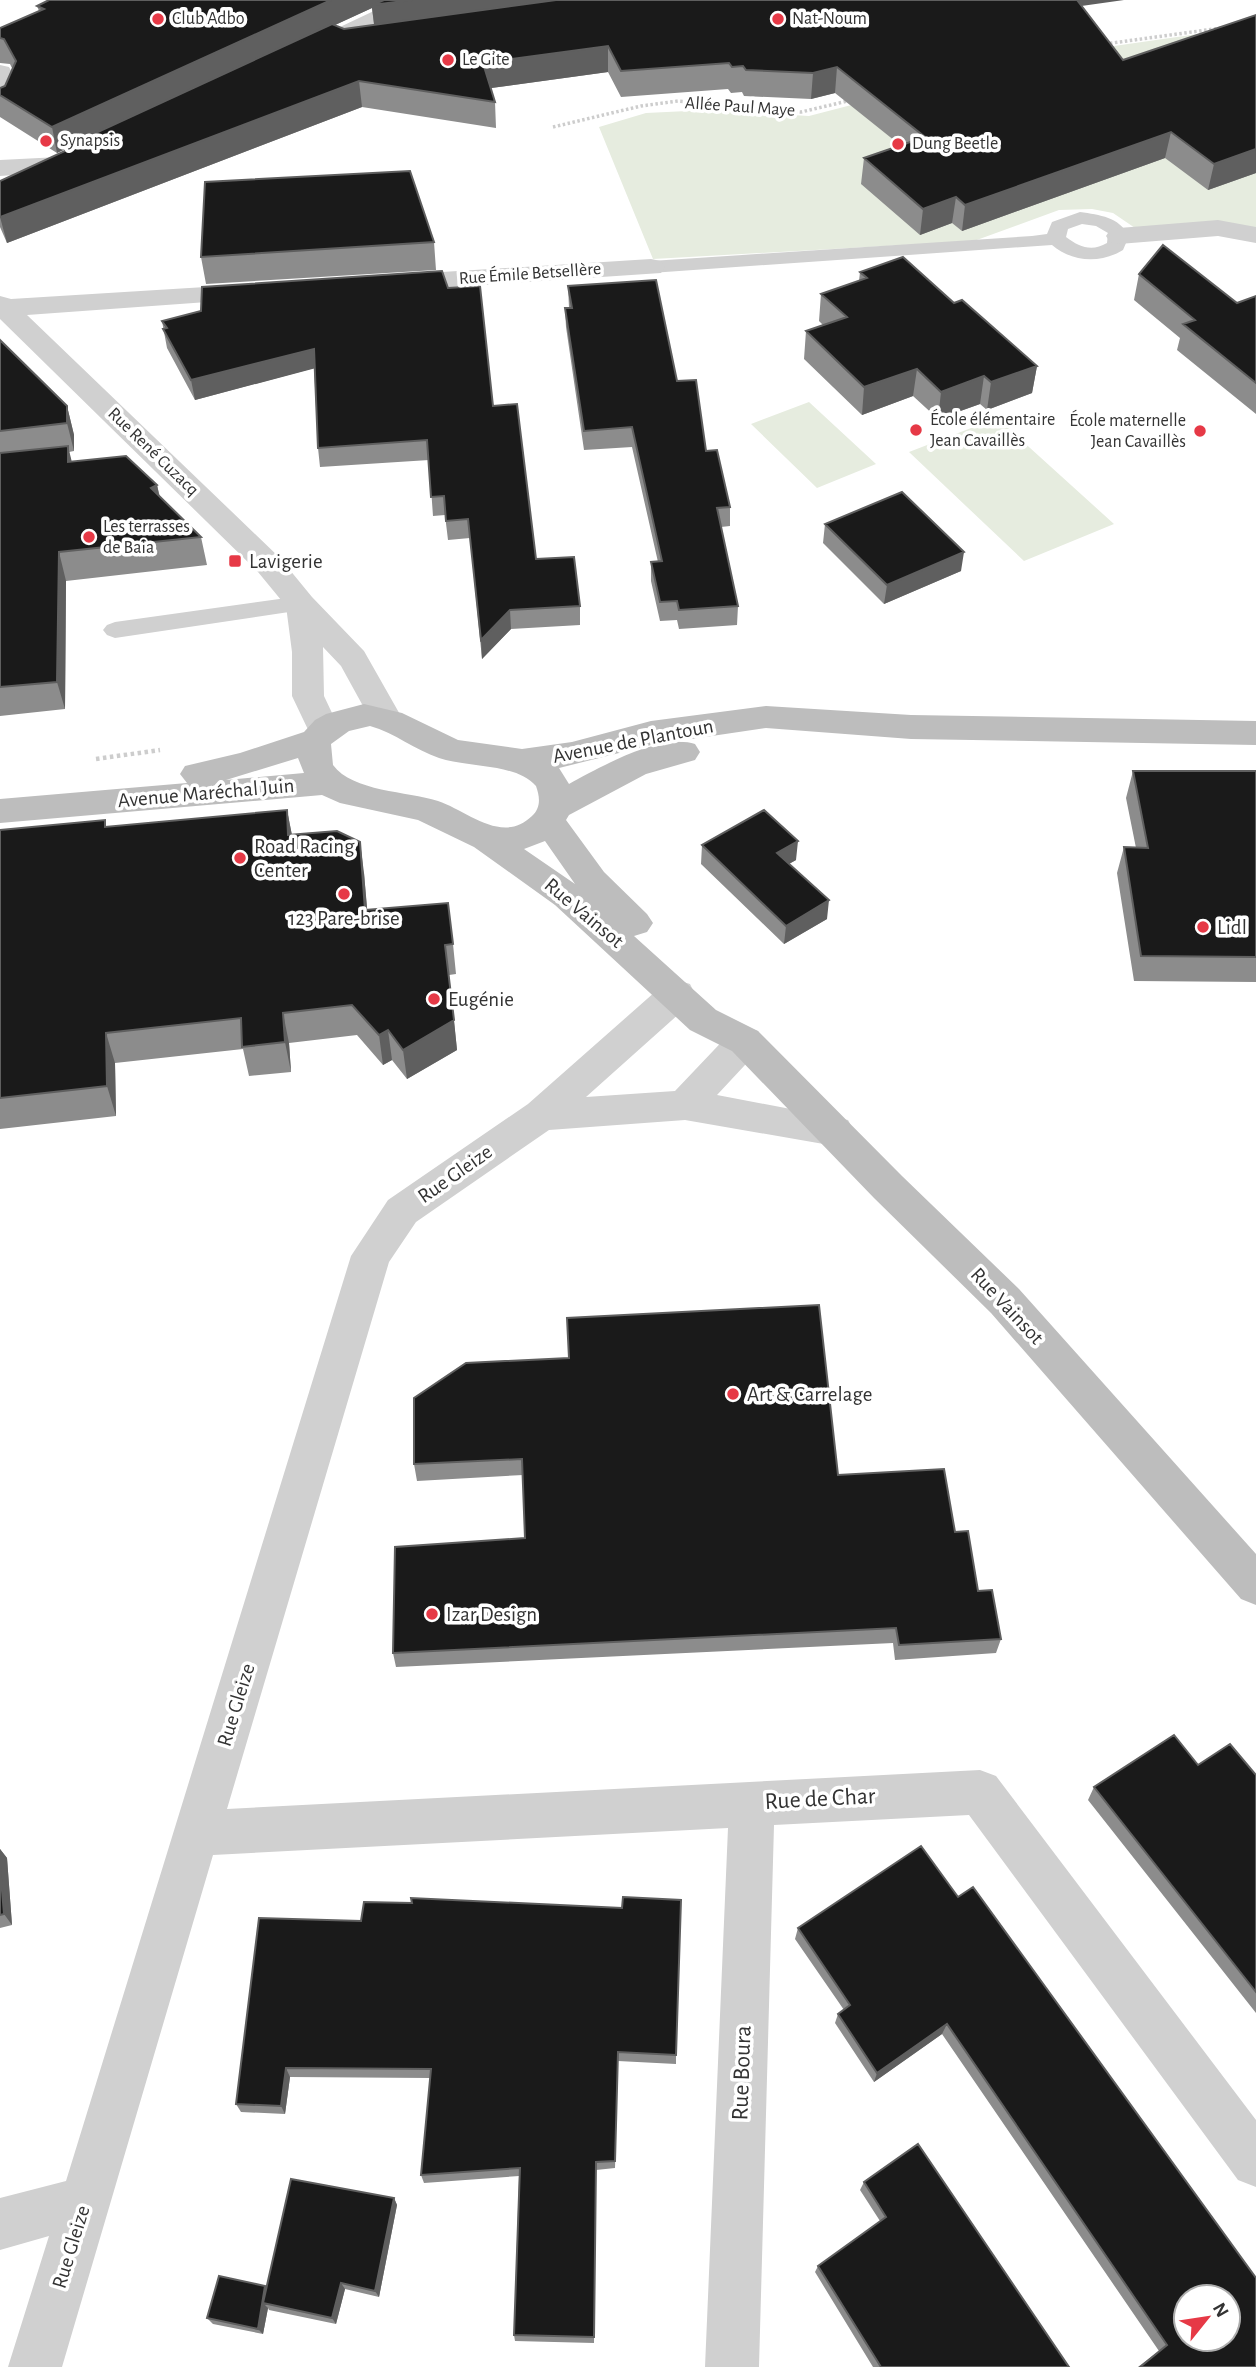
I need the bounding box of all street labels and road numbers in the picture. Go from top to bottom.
street label: Allée Paul Maye [684,94,796,120]
street label: Rue Émile Betsellère [458,257,602,288]
street label: Rue René Cuzacq [104,404,202,500]
street label: Avenue de Plantoun [551,715,715,767]
street label: Avenue Maréchal Juin [117,775,295,811]
street label: Rue Vainsot [540,874,628,952]
street label: Rue Gleize [414,1141,496,1207]
street label: Rue Vainsot [967,1264,1048,1349]
street label: Rue Gleize [213,1661,259,1749]
street label: Rue de Char [764,1784,876,1814]
street label: Rue Boura [728,2025,756,2121]
street label: Rue Gleize [48,2203,94,2291]

